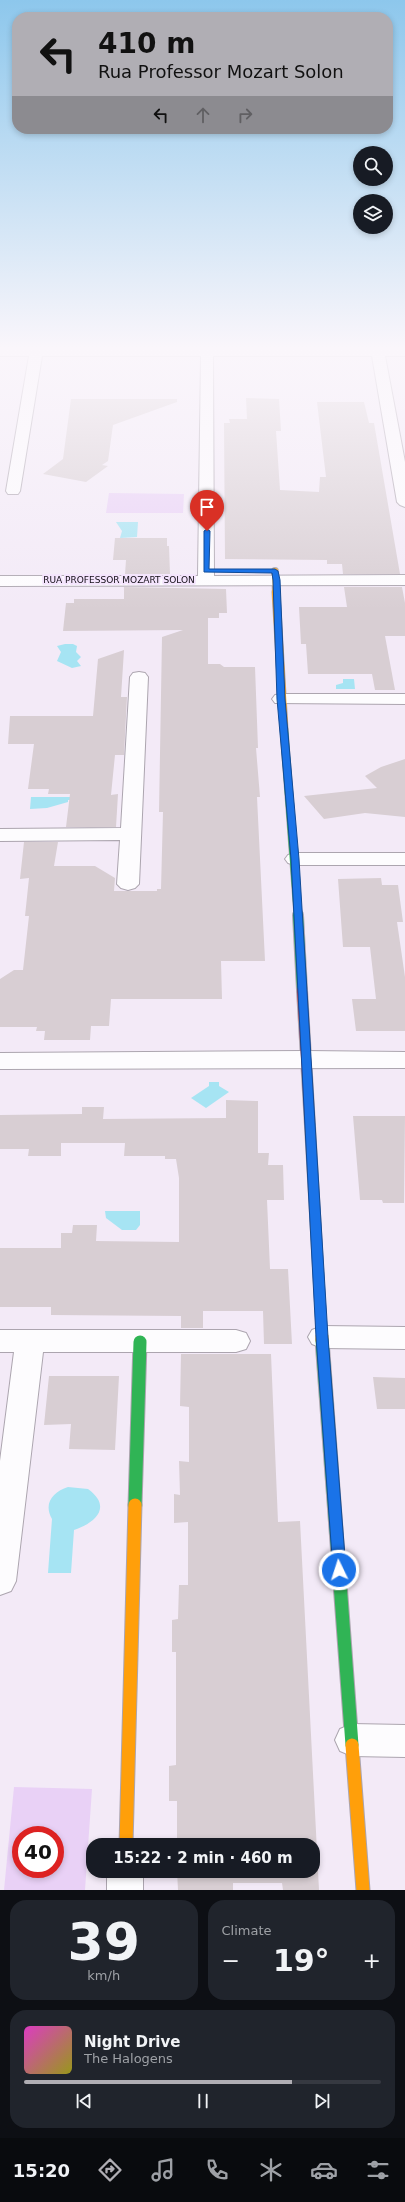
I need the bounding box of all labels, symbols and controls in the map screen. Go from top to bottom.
text: 410 m [98,27,195,60]
icon: left [32,28,84,80]
text: Rua Professor Mozart Solon [98,61,344,82]
icon: left [150,104,172,126]
icon: ahead [192,104,214,126]
icon: right [234,104,256,126]
map controls [353,146,393,234]
button: search [353,146,393,186]
button: layers [353,194,393,234]
pin [190,490,224,531]
icon: arrive [196,496,218,518]
street label: RUA PROFESSOR MOZART SOLON [43,575,195,585]
position arrow [318,1549,360,1591]
speed limit sign: 40 [12,1826,64,1878]
text: 15:22 · 2 min · 460 m [113,1849,293,1867]
text: 39 [68,1912,140,1972]
text: Climate [222,1923,272,1938]
text: 19° [273,1943,330,1978]
text: − [222,1948,240,1973]
text: + [363,1948,381,1973]
text: km/h [87,1968,120,1983]
text: Night Drive [84,2033,180,2051]
text: The Halogens [84,2051,173,2066]
icon: previous [73,2090,95,2112]
icon: pause [192,2090,214,2112]
icon: next [311,2090,333,2112]
icon: directions [96,2156,124,2184]
icon: music [149,2156,177,2184]
icon: phone [203,2156,231,2184]
icon: climate [257,2156,285,2184]
icon: car [310,2156,338,2184]
icon: filters [364,2156,392,2184]
text: 15:20 [13,2160,70,2181]

